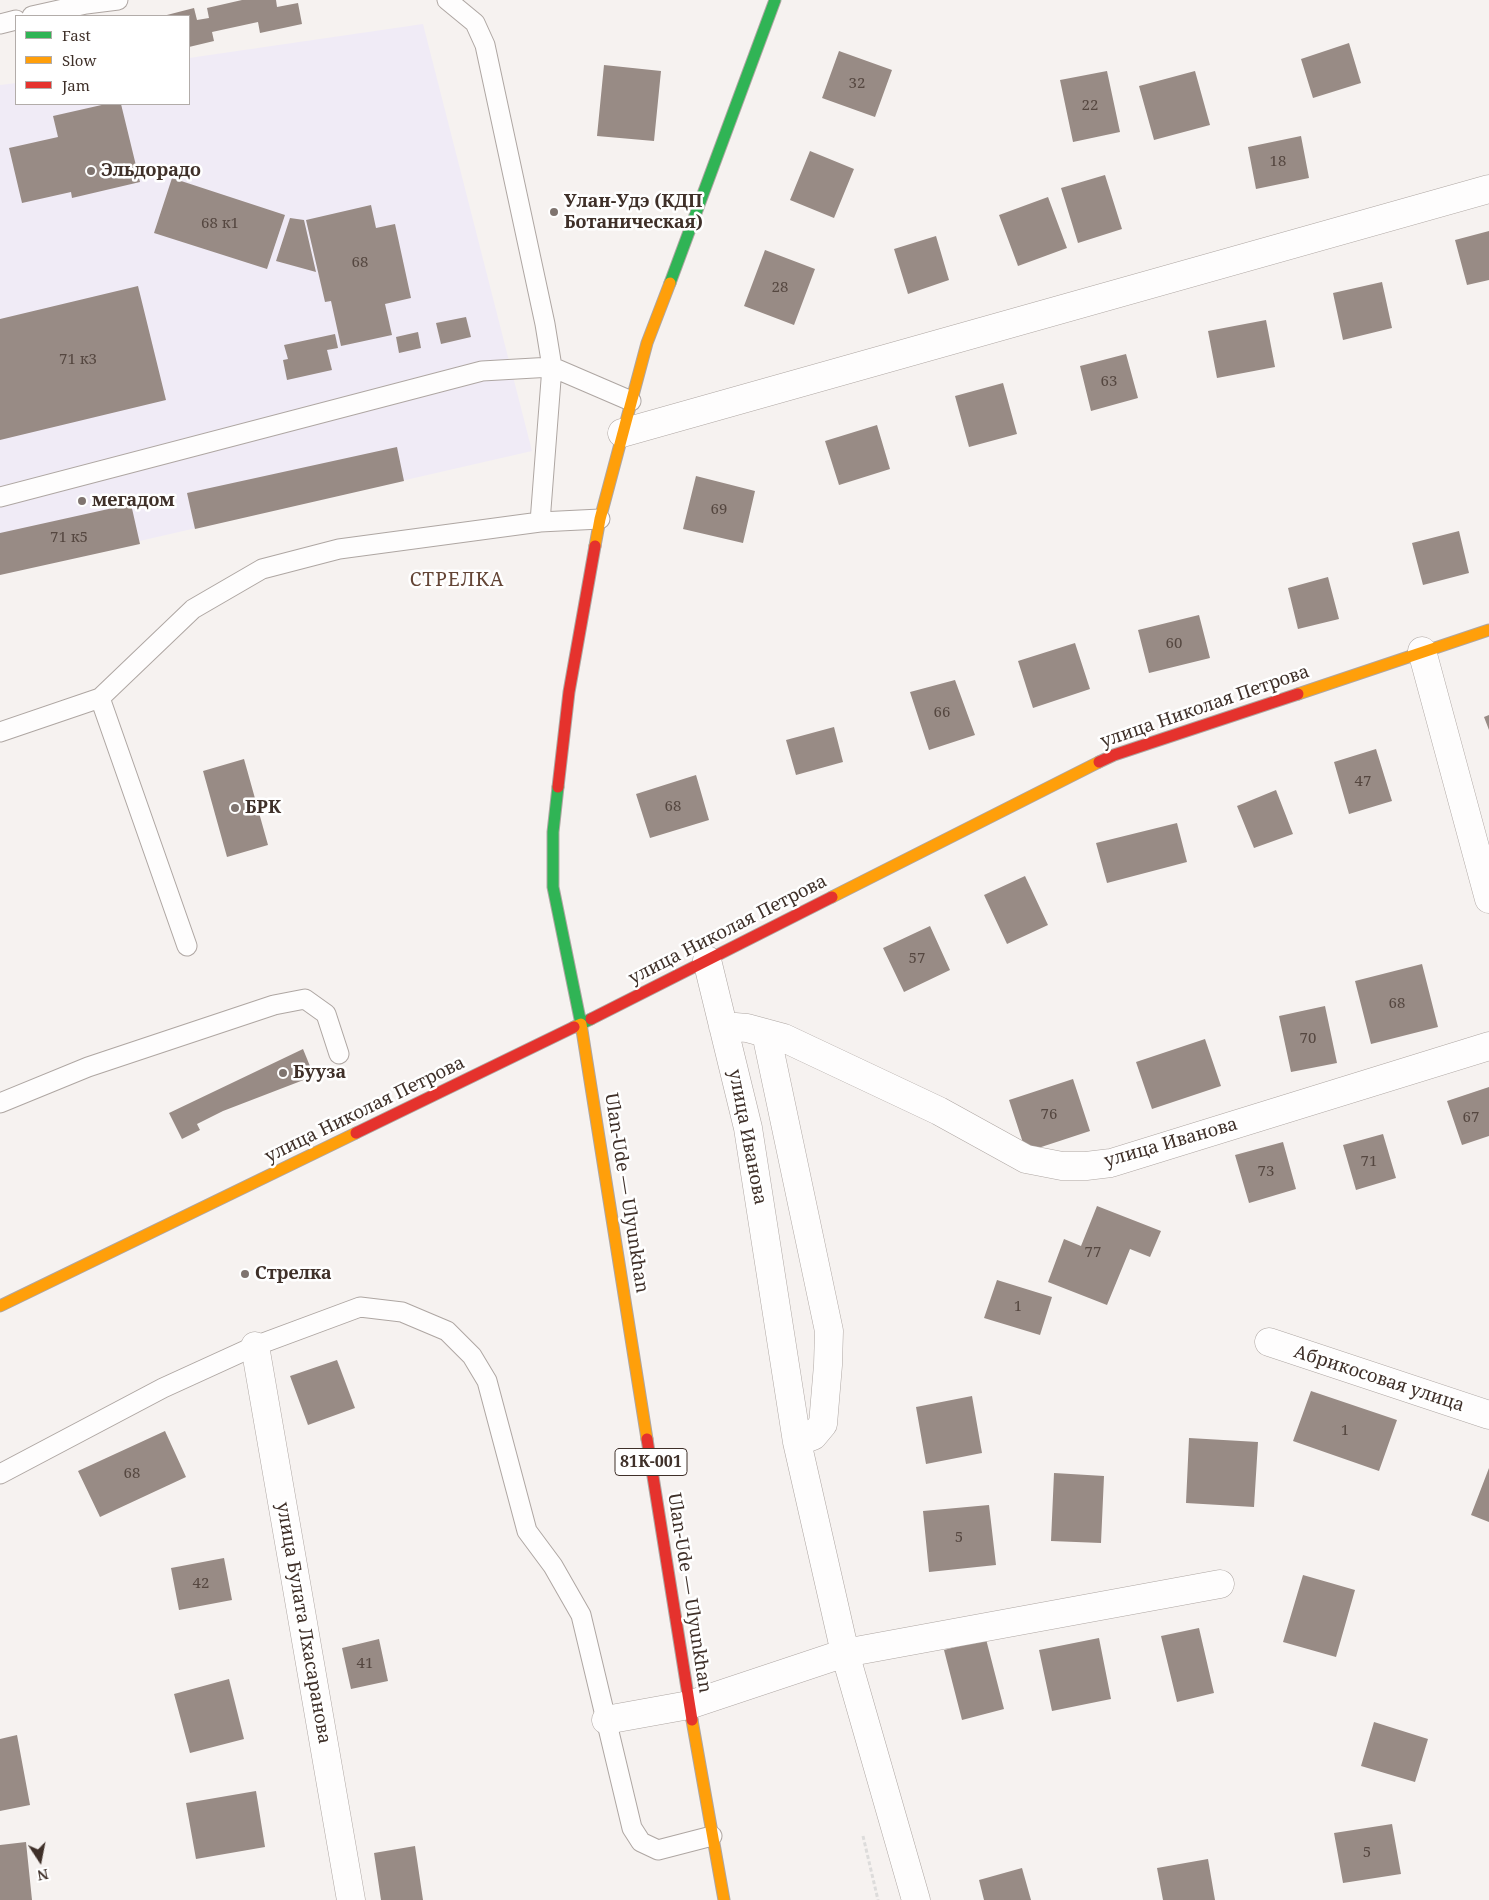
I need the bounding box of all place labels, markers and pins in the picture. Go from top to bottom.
place label: Эльдорадо [101,160,201,182]
marker: Эльдорадо [85,165,97,177]
place label: Улан-Удэ (КДП Ботаническая) [564,191,703,233]
marker: Улан-Удэ (КДП Ботаническая) [548,206,560,218]
place label: мегадом [92,490,175,512]
marker: мегадом [76,495,88,507]
place label: БРК [245,797,281,819]
marker: БРК [229,802,241,814]
place label: Бууза [293,1062,346,1084]
marker: Бууза [277,1067,289,1079]
place label: Стрелка [255,1263,332,1285]
marker: Стрелка [239,1268,251,1280]

